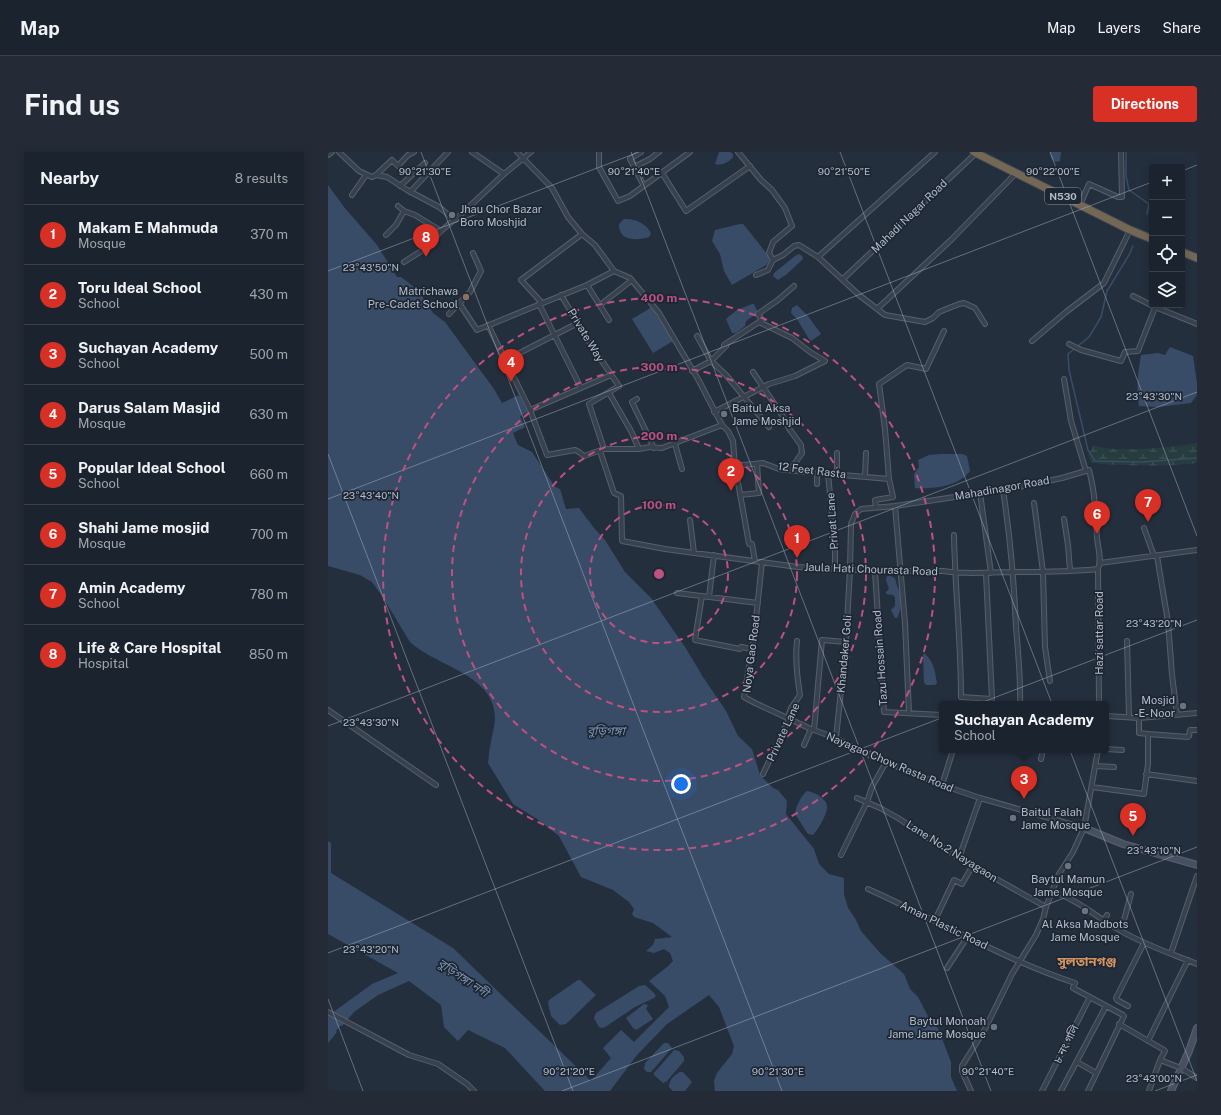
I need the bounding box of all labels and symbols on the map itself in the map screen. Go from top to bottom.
text: 90°21'30"E [399,165,451,177]
text: 90°21'40"E [608,165,660,177]
text: 90°21'50"E [818,165,870,177]
text: 90°22'00"E [1026,165,1080,177]
street label: Mahadi Nagar Road [869,177,949,255]
road number: N530 [1045,188,1081,204]
place label: Jhau Chor Bazar Boro Moshjid [460,203,542,228]
marker: Jhau Chor Bazar Boro Moshjid [447,210,457,220]
pin: 8 [413,224,439,257]
text: 23°43'50"N [343,261,399,273]
place label: Matrichawa Pre-Cadet School [368,285,458,310]
text: 400 m [641,291,678,305]
marker: Matrichawa Pre-Cadet School [461,292,471,302]
street label: Private Way [565,306,607,364]
pin: 4 [498,349,524,382]
text: 300 m [641,360,678,374]
text: 23°43'30"N [1126,390,1182,402]
place label: Baitul Aksa Jame Moshjid [732,402,801,427]
marker: Baitul Aksa Jame Moshjid [719,409,729,419]
text: 200 m [641,429,677,443]
pin: 2 [718,458,744,491]
street label: 12 Feet Rasta [777,460,847,480]
street label: Mahadinagor Road [954,474,1050,502]
text: 23°43'40"N [343,489,399,501]
pin: 7 [1135,489,1161,522]
street label: Privat Lane [824,492,840,550]
text: 100 m [642,498,676,512]
pin: 6 [1084,501,1110,534]
pin: 1 [784,525,810,558]
street label: Jaula Hati Chourasta Road [804,561,938,577]
centre of rings [652,567,666,581]
street label: Hazi sattar Road [1093,591,1105,675]
street label: Tazu Hossain Road [871,610,889,706]
street label: Khandaker Goli [835,614,853,694]
street label: Noya Gao Road [740,615,762,693]
text: 23°43'20"N [1126,617,1182,629]
place label: Mosjid -E- Noor [1134,694,1175,719]
street label: Private Lane [764,701,802,763]
marker: Mosjid -E- Noor [1178,701,1188,711]
text: 23°43'30"N [343,716,399,728]
water label: বুড়িগঙ্গা [587,724,628,738]
street label: Nayagao Chow Rasta Road [825,730,955,794]
pin: 3 [1011,766,1037,799]
your location [671,774,691,794]
pin: 5 [1120,803,1146,836]
place label: Baitul Falah Jame Mosque [1021,806,1090,831]
marker: Baitul Falah Jame Mosque [1008,813,1018,823]
street label: Lane No.2 Nayagaon [904,818,1000,884]
text: 23°43'10"N [1127,844,1181,856]
marker: Baytul Mamun Jame Mosque [1063,861,1073,871]
place label: Baytul Mamun Jame Mosque [1031,873,1105,898]
street label: Aman Plastic Road [898,899,990,951]
marker: Al Aksa Madbots Jame Mosque [1080,906,1090,916]
place label: Al Aksa Madbots Jame Mosque [1042,918,1129,943]
text: 23°43'20"N [343,943,399,955]
district label: সুলতানগঞ্জ [1056,954,1117,970]
water label: বুড়িগঙ্গা নদী [435,956,493,1002]
place label: Baytul Monoah Jame Jame Mosque [888,1015,986,1040]
marker: Baytul Monoah Jame Jame Mosque [989,1022,999,1032]
street label: ৮ নং গলি [1051,1022,1081,1065]
text: 90°21'20"E [543,1065,595,1077]
text: 90°21'30"E [752,1065,804,1077]
text: 90°21'40"E [962,1065,1014,1077]
text: 23°43'00"N [1126,1072,1182,1084]

